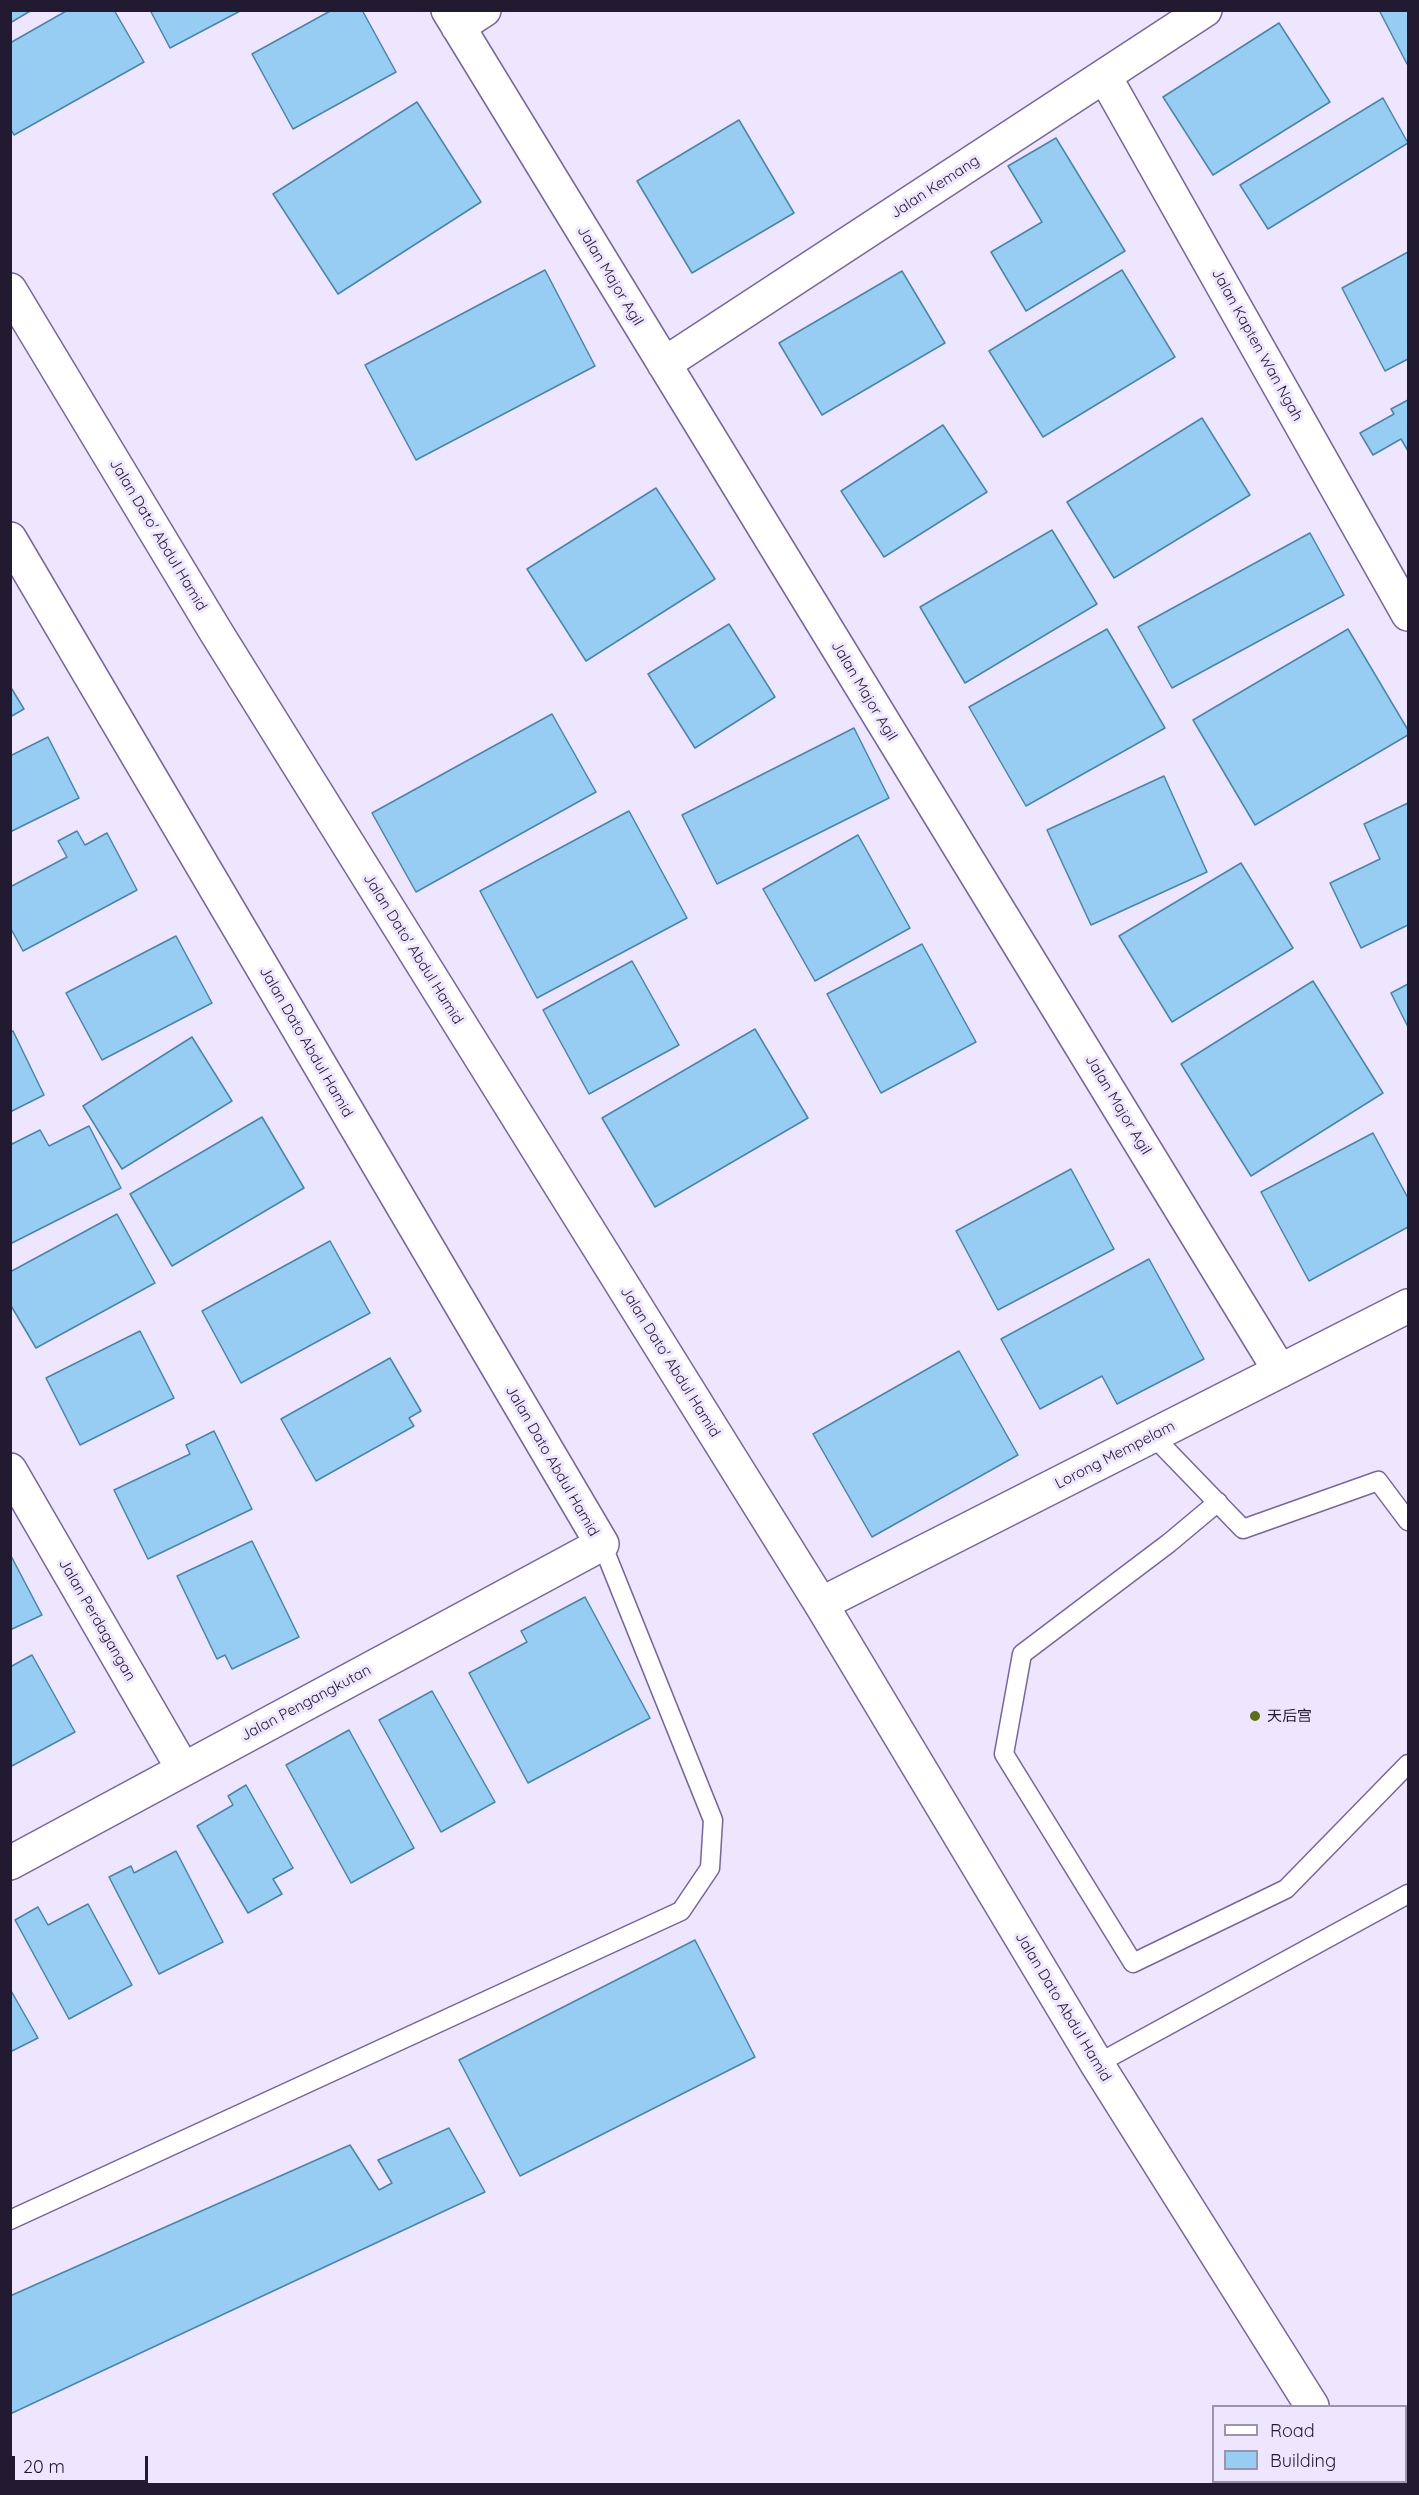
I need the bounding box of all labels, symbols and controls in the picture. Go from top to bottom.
street label: Jalan Kemang [887,152,983,222]
street label: Jalan Major Agil [573,223,647,329]
street label: Jalan Kapten Wan Ngah [1208,266,1306,424]
street label: Jalan Dato' Abdul Hamid [105,456,211,614]
street label: Jalan Major Agil [827,638,901,744]
street label: Jalan Dato' Abdul Hamid [359,870,467,1028]
street label: Jalan Dato Abdul Hamid [255,963,357,1121]
street label: Jalan Major Agil [1081,1052,1155,1158]
street label: Jalan Dato' Abdul Hamid [616,1283,724,1441]
street label: Jalan Dato Abdul Hamid [501,1382,603,1540]
street label: Lorong Mempelam [1052,1417,1178,1493]
street label: Jalan Perdagangan [55,1556,139,1684]
street label: Jalan Pengangkutan [238,1661,374,1745]
place label: 天后宫 [1267,1707,1312,1725]
marker: 天后宫 [1248,1709,1262,1723]
street label: Jalan Dato Abdul Hamid [1011,1929,1115,2085]
legend [1212,2405,1407,2483]
text: Road [1270,2419,1315,2442]
scale bar [15,2444,152,2482]
text: Building [1270,2449,1336,2472]
text: 20 m [23,2455,65,2478]

